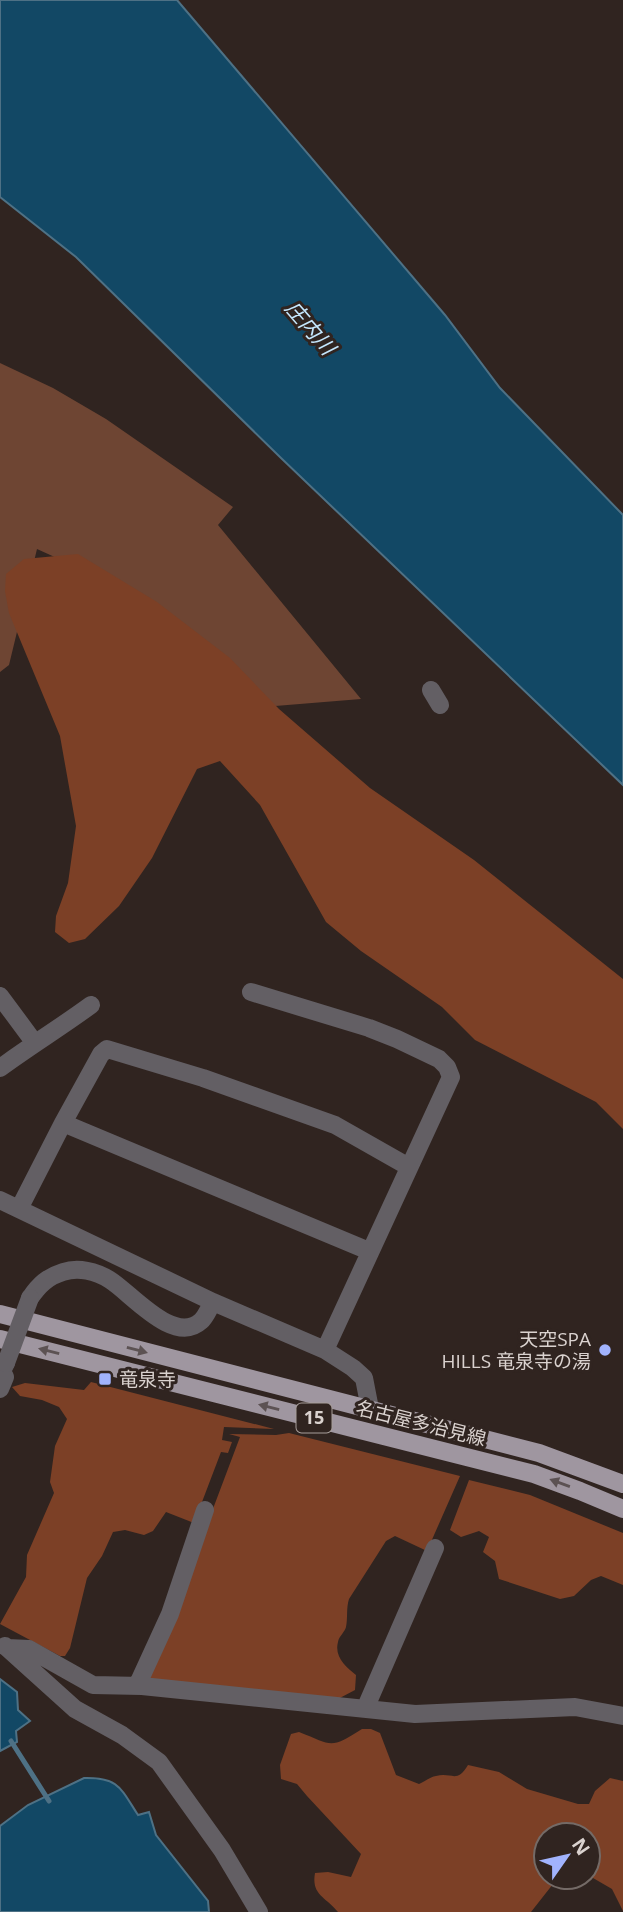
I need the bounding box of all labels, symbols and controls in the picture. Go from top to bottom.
water label: 庄内川 [280,294,343,362]
place label: 天空SPA HILLS 竜泉寺の湯 [441,1326,591,1374]
marker: 天空SPA HILLS 竜泉寺の湯 [597,1342,613,1358]
one-way arrow [37,1345,59,1356]
one-way arrow [126,1345,148,1356]
place label: 竜泉寺 [119,1366,176,1392]
marker: 竜泉寺 [97,1371,113,1387]
street label: 名古屋多治見線 [353,1394,489,1452]
one-way arrow [258,1401,280,1412]
road number: 15 [296,1404,332,1433]
one-way arrow [549,1478,570,1489]
north arrow [532,1821,602,1891]
text: N [566,1833,596,1860]

